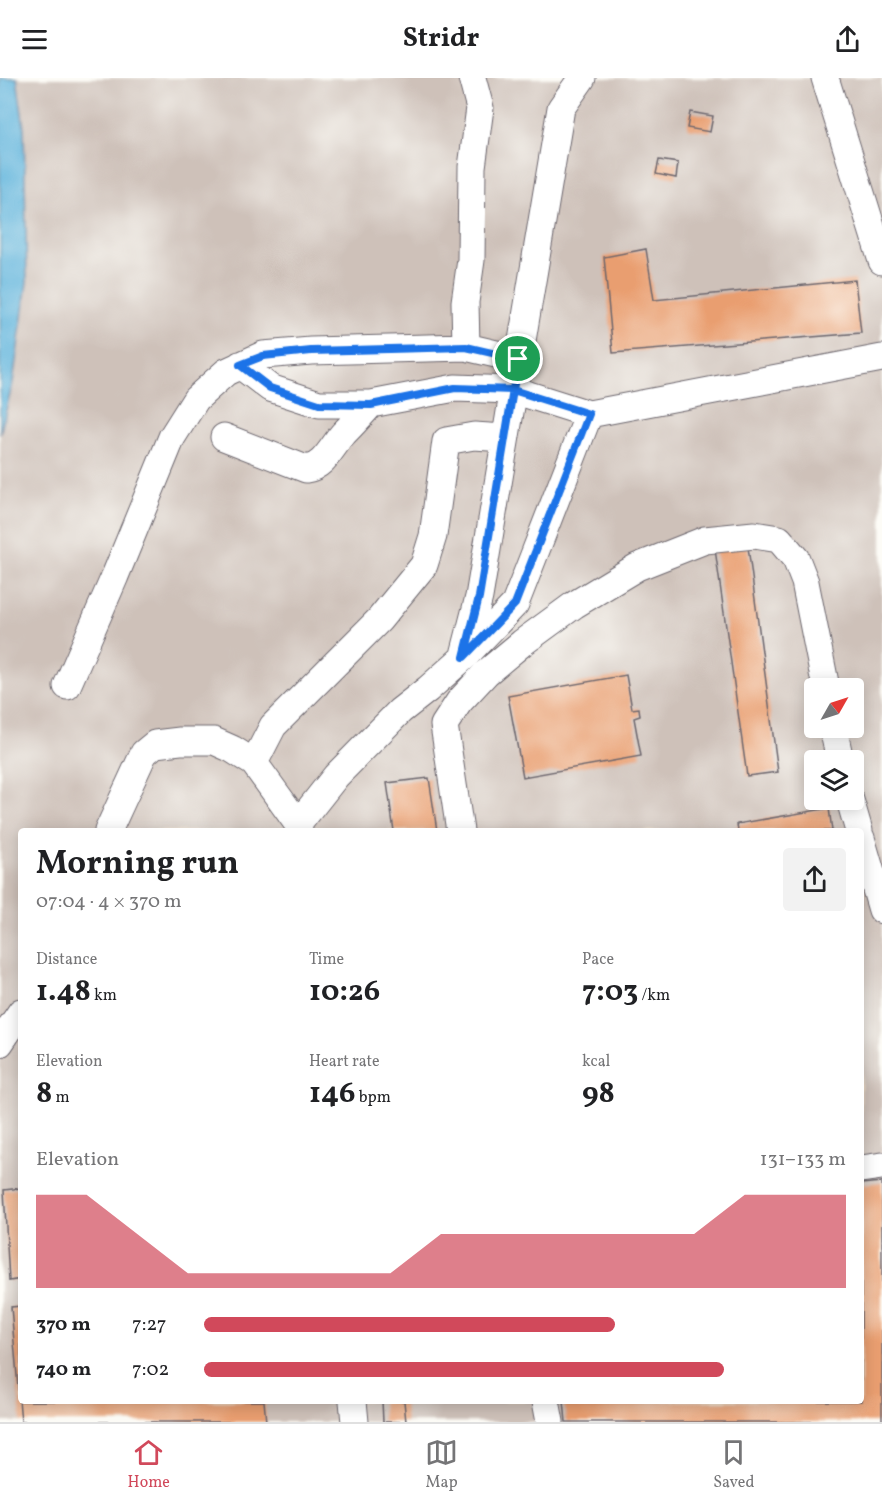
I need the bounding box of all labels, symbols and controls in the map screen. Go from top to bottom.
text: Stridr [403,20,479,58]
icon: menu [18,23,51,56]
icon: share [831,23,864,56]
pin [492,333,543,384]
icon: arrive [501,342,534,375]
north arrow [804,678,864,738]
map controls [804,678,864,810]
button: layers [804,750,864,810]
text: Morning run [36,842,239,888]
button: share [783,848,846,911]
text: 07:04 · 4 × 370 m [36,888,182,916]
text: Distance [36,949,97,971]
text: Time [309,949,344,971]
text: Pace [582,949,614,971]
text: 1.48 [36,971,91,1013]
text: 10:26 [309,971,380,1013]
text: 7:03 [582,971,638,1013]
text: km [91,985,117,1007]
text: /km [638,985,670,1007]
text: Elevation [36,1051,103,1073]
text: Heart rate [309,1051,380,1073]
text: kcal [582,1051,610,1073]
text: 8 [36,1073,52,1115]
text: 146 [309,1073,356,1115]
text: 98 [582,1073,615,1115]
text: m [52,1087,70,1109]
text: bpm [356,1087,391,1109]
text: Elevation [36,1146,119,1174]
text: 131–133 m [760,1146,846,1174]
text: 370 m [36,1311,91,1339]
text: 7:27 [132,1311,166,1339]
text: 740 m [36,1356,91,1384]
text: 7:02 [132,1356,169,1384]
tab: Home [128,1436,170,1494]
tab: Map [425,1436,458,1494]
tab: Saved [713,1436,754,1494]

